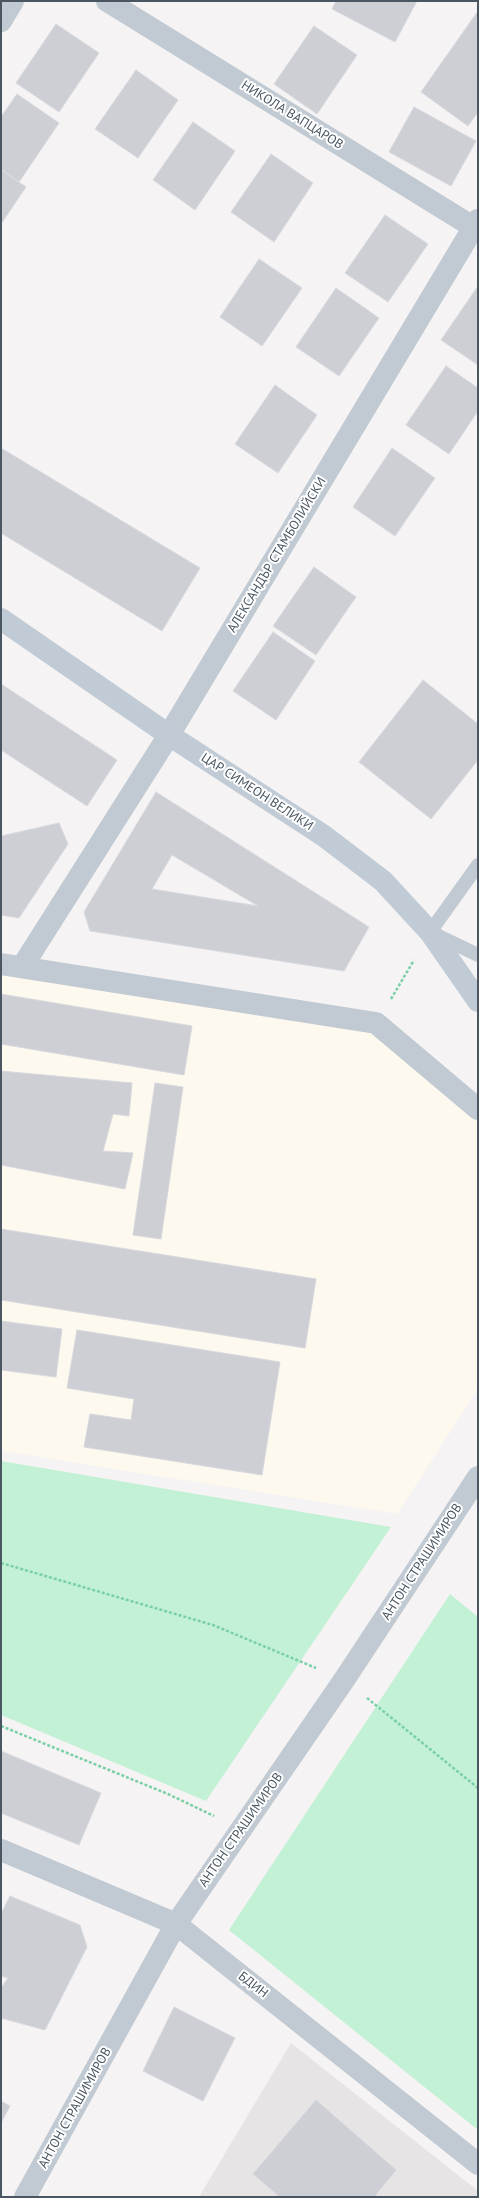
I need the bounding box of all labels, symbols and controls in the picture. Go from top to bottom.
street label: НИКОЛА ВАПЦАРОВ [238,77,346,153]
street label: АЛЕКСАНДЪР СТАМБОЛИЙСКИ [224,475,330,635]
street label: ЦАР СИМЕОН ВЕЛИКИ [198,750,316,834]
street label: АНТОН СТРАШИМИРОВ [379,1501,465,1623]
street label: АНТОН СТРАШИМИРОВ [196,1770,286,1890]
street label: БДИН [235,1969,271,2001]
street label: АНТОН СТРАШИМИРОВ [35,2045,115,2171]

